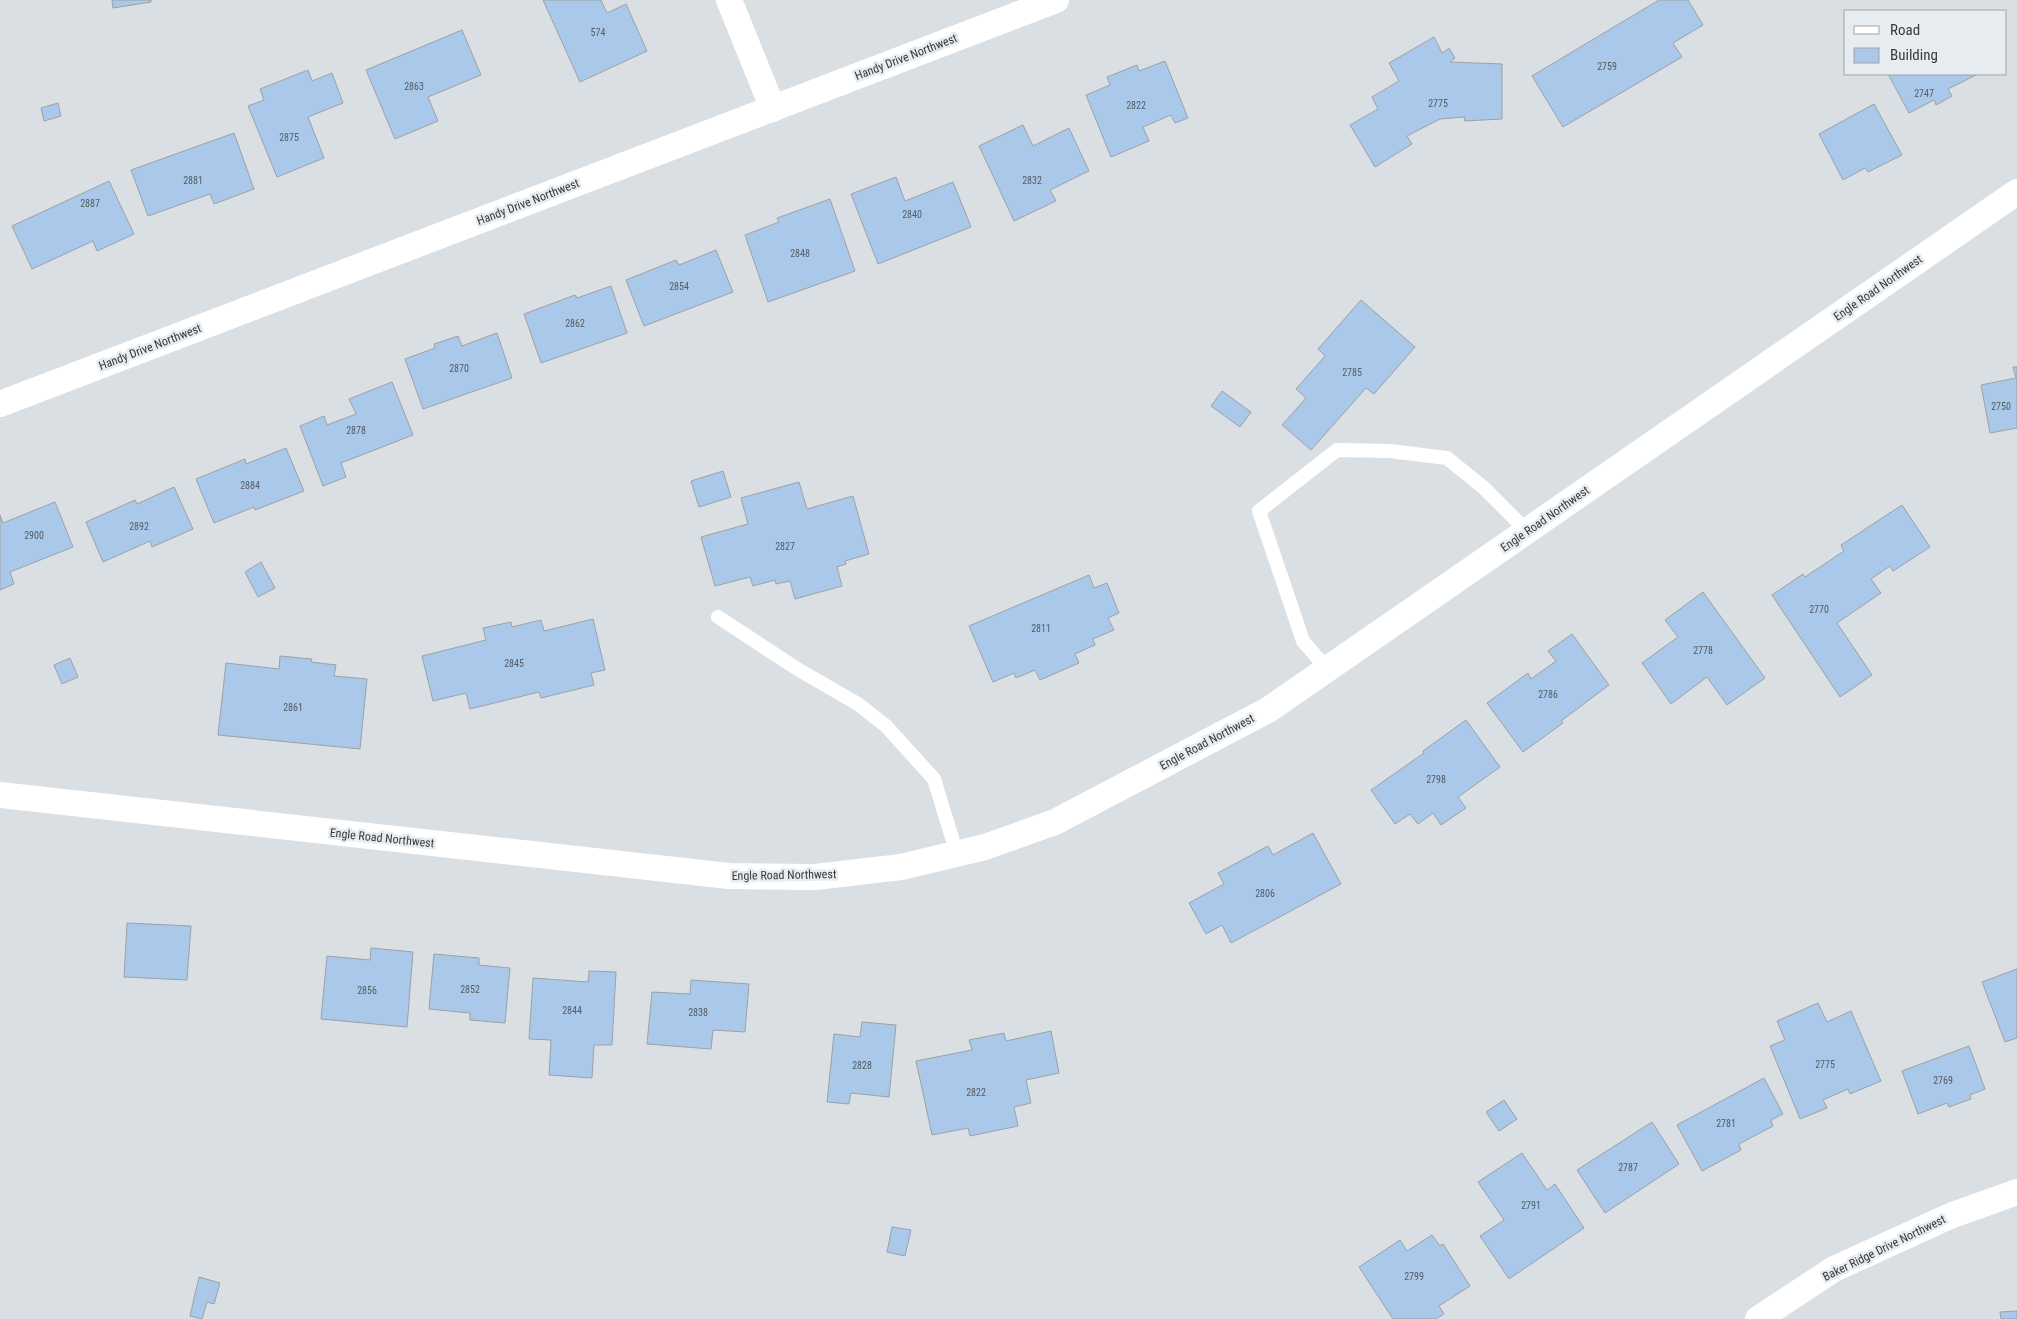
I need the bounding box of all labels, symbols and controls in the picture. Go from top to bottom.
legend [1844,10,2007,75]
text: Road [1890,21,1920,39]
house number: 574 [591,27,605,38]
street label: Handy Drive Northwest [853,31,960,83]
text: Building [1890,46,1938,64]
house number: 2759 [1597,61,1617,72]
house number: 2863 [404,81,424,92]
house number: 2747 [1914,88,1934,99]
house number: 2775 [1428,98,1448,109]
house number: 2822 [1126,100,1146,111]
house number: 2875 [279,132,299,143]
house number: 2881 [183,175,203,186]
house number: 2832 [1022,175,1042,186]
street label: Handy Drive Northwest [475,176,582,228]
house number: 2887 [80,198,100,209]
house number: 2840 [902,209,922,220]
house number: 2848 [790,248,810,259]
street label: Engle Road Northwest [1831,252,1925,324]
house number: 2854 [669,281,689,292]
house number: 2862 [565,318,585,329]
street label: Handy Drive Northwest [97,321,204,373]
house number: 2870 [449,363,469,374]
house number: 2785 [1342,367,1362,378]
house number: 2750 [1991,401,2011,412]
house number: 2878 [346,425,366,436]
house number: 2884 [240,480,260,491]
street label: Engle Road Northwest [1498,483,1592,555]
house number: 2892 [129,521,149,532]
house number: 2900 [24,530,44,541]
house number: 2827 [775,541,795,552]
house number: 2770 [1809,604,1829,615]
house number: 2811 [1031,623,1051,634]
house number: 2778 [1693,645,1713,656]
house number: 2845 [504,658,524,669]
house number: 2786 [1538,689,1558,700]
house number: 2861 [283,702,303,713]
street label: Engle Road Northwest [1157,711,1257,773]
house number: 2798 [1426,774,1446,785]
street label: Engle Road Northwest [329,826,435,850]
street label: Engle Road Northwest [731,867,837,883]
house number: 2806 [1255,888,1275,899]
house number: 2852 [460,984,480,995]
house number: 2856 [357,985,377,996]
house number: 2844 [562,1005,582,1016]
house number: 2838 [688,1007,708,1018]
house number: 2775 [1815,1059,1835,1070]
house number: 2828 [852,1060,872,1071]
house number: 2769 [1933,1075,1953,1086]
house number: 2822 [966,1087,986,1098]
house number: 2781 [1716,1118,1736,1129]
house number: 2787 [1618,1162,1638,1173]
house number: 2791 [1521,1200,1541,1211]
street label: Baker Ridge Drive Northwest [1820,1212,1948,1284]
house number: 2799 [1404,1271,1424,1282]

